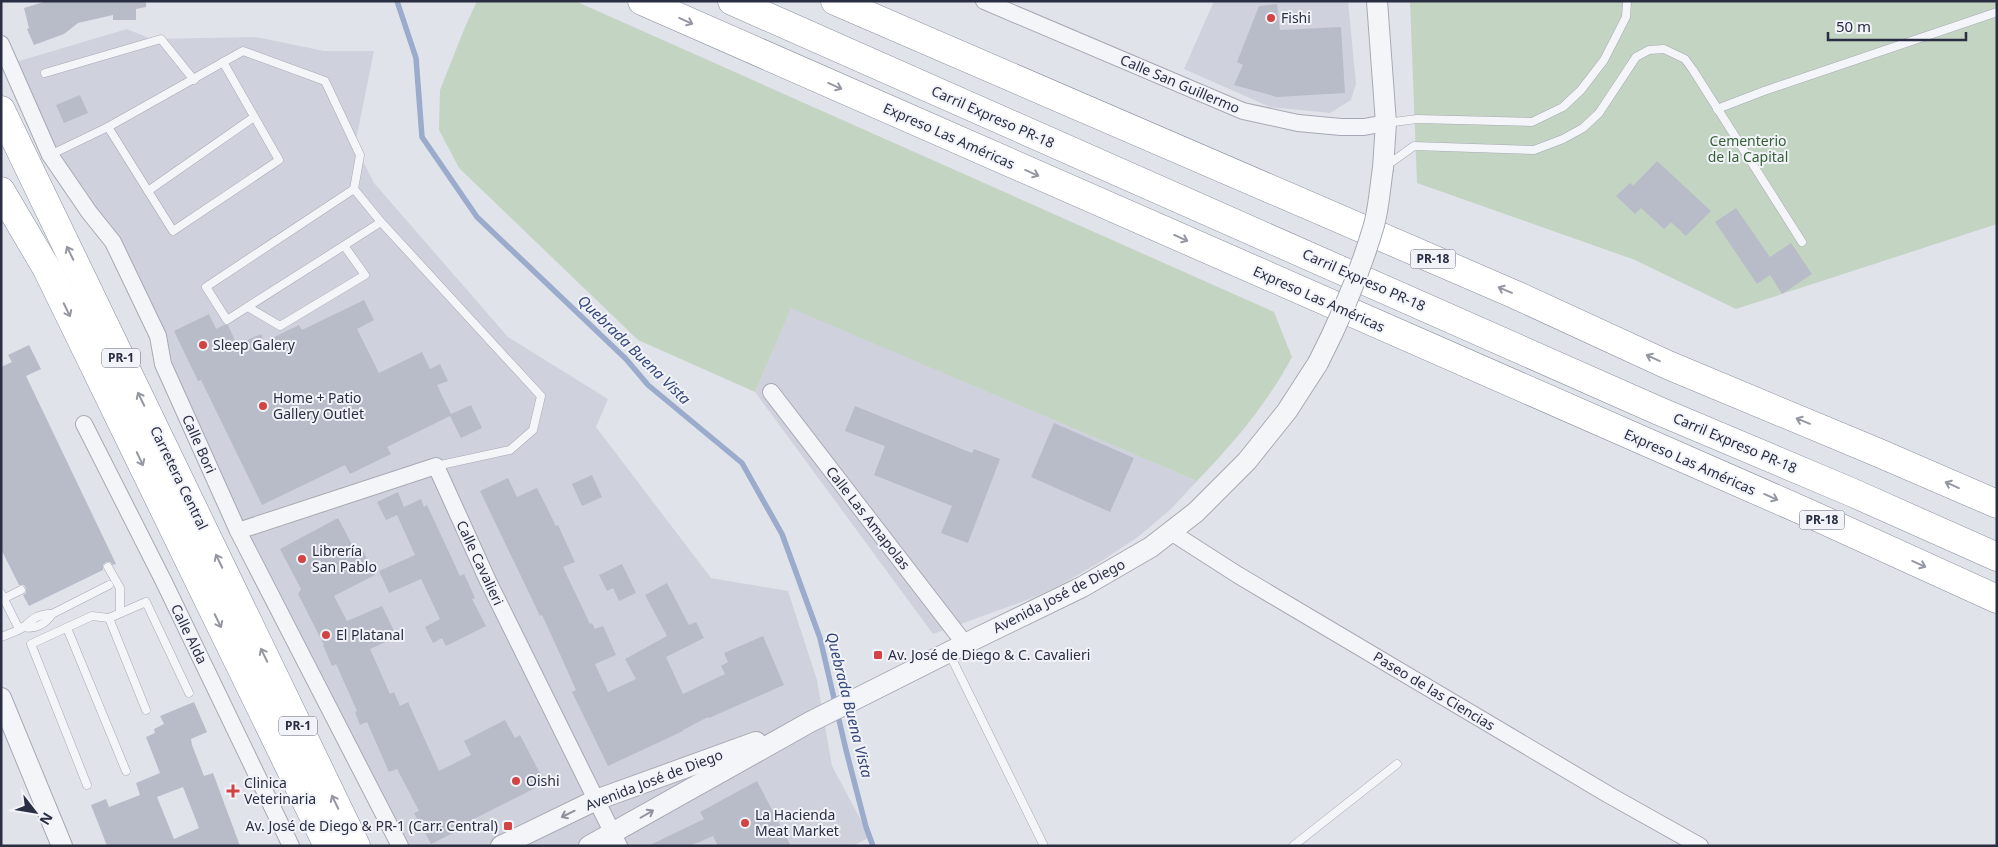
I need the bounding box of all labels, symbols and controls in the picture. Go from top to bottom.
place label: Fishi [1281,8,1311,27]
scale bar [1828,10,1966,42]
marker: Fishi [1265,12,1277,24]
one-way arrow [678,16,693,26]
text: 50 m [1836,16,1871,36]
street label: Calle San Guillermo [1117,50,1243,117]
street label: Carril Expreso PR-18 [929,81,1058,152]
one-way arrow [827,82,842,92]
street label: Expreso Las Américas [880,98,1018,173]
park label: Cementerio de la Capital [1708,131,1788,166]
one-way arrow [1024,168,1039,178]
one-way arrow [1173,234,1188,244]
street label: Carril Expreso PR-18 [1300,244,1429,315]
one-way arrow [65,246,75,261]
road number: PR-18 [1410,250,1456,268]
street label: Expreso Las Américas [1250,261,1388,336]
one-way arrow [1498,285,1513,295]
water label: Quebrada Buena Vista [574,290,696,409]
one-way arrow [62,303,72,318]
place label: Sleep Galery [213,335,296,354]
marker: Sleep Galery [197,339,209,351]
road number: PR-1 [102,348,140,368]
one-way arrow [1646,353,1661,362]
place label: Home + Patio Gallery Outlet [273,388,364,423]
one-way arrow [136,392,146,407]
marker: Home + Patio Gallery Outlet [257,400,269,412]
street label: Carril Expreso PR-18 [1670,408,1800,477]
street label: Calle Bori [178,411,221,476]
one-way arrow [1796,415,1811,425]
street label: Carretera Central [146,423,213,533]
street label: Expreso Las Américas [1621,424,1759,499]
one-way arrow [136,451,145,466]
street label: Calle Las Amapolas [822,462,915,573]
one-way arrow [1945,479,1960,489]
one-way arrow [1763,493,1778,503]
road number: PR-18 [1800,510,1844,530]
street label: Calle Cavalieri [452,517,508,608]
place label: Librería San Pablo [312,541,377,576]
marker: Librería San Pablo [296,553,308,565]
one-way arrow [214,554,224,569]
street label: Avenida José de Diego [990,554,1128,637]
one-way arrow [1911,559,1926,569]
street label: Calle Alda [167,601,212,667]
one-way arrow [214,613,223,628]
place label: El Platanal [336,625,404,644]
marker: El Platanal [320,629,332,641]
water label: Quebrada Buena Vista [822,630,878,780]
place label: Av. José de Diego & C. Cavalieri [888,645,1090,664]
street label: Paseo de las Ciencias [1370,647,1499,735]
one-way arrow [259,648,268,663]
marker: Av. José de Diego & C. Cavalieri [872,649,884,661]
road number: PR-1 [279,716,317,736]
street label: Avenida José de Diego [582,745,725,815]
place label: Oishi [526,771,560,790]
place label: Clinica Veterinaria [244,773,316,808]
marker: Oishi [510,775,522,787]
marker: Clinica Veterinaria [226,784,240,798]
north arrow [10,787,60,837]
one-way arrow [329,795,339,810]
place label: La Hacienda Meat Market [755,805,839,840]
text: N [35,809,58,829]
one-way arrow [639,809,654,819]
one-way arrow [561,810,576,819]
place label: Av. José de Diego & PR-1 (Carr. Central) [246,816,498,835]
marker: La Hacienda Meat Market [739,817,751,829]
marker: Av. José de Diego & PR-1 (Carr. Central) [502,820,514,832]

